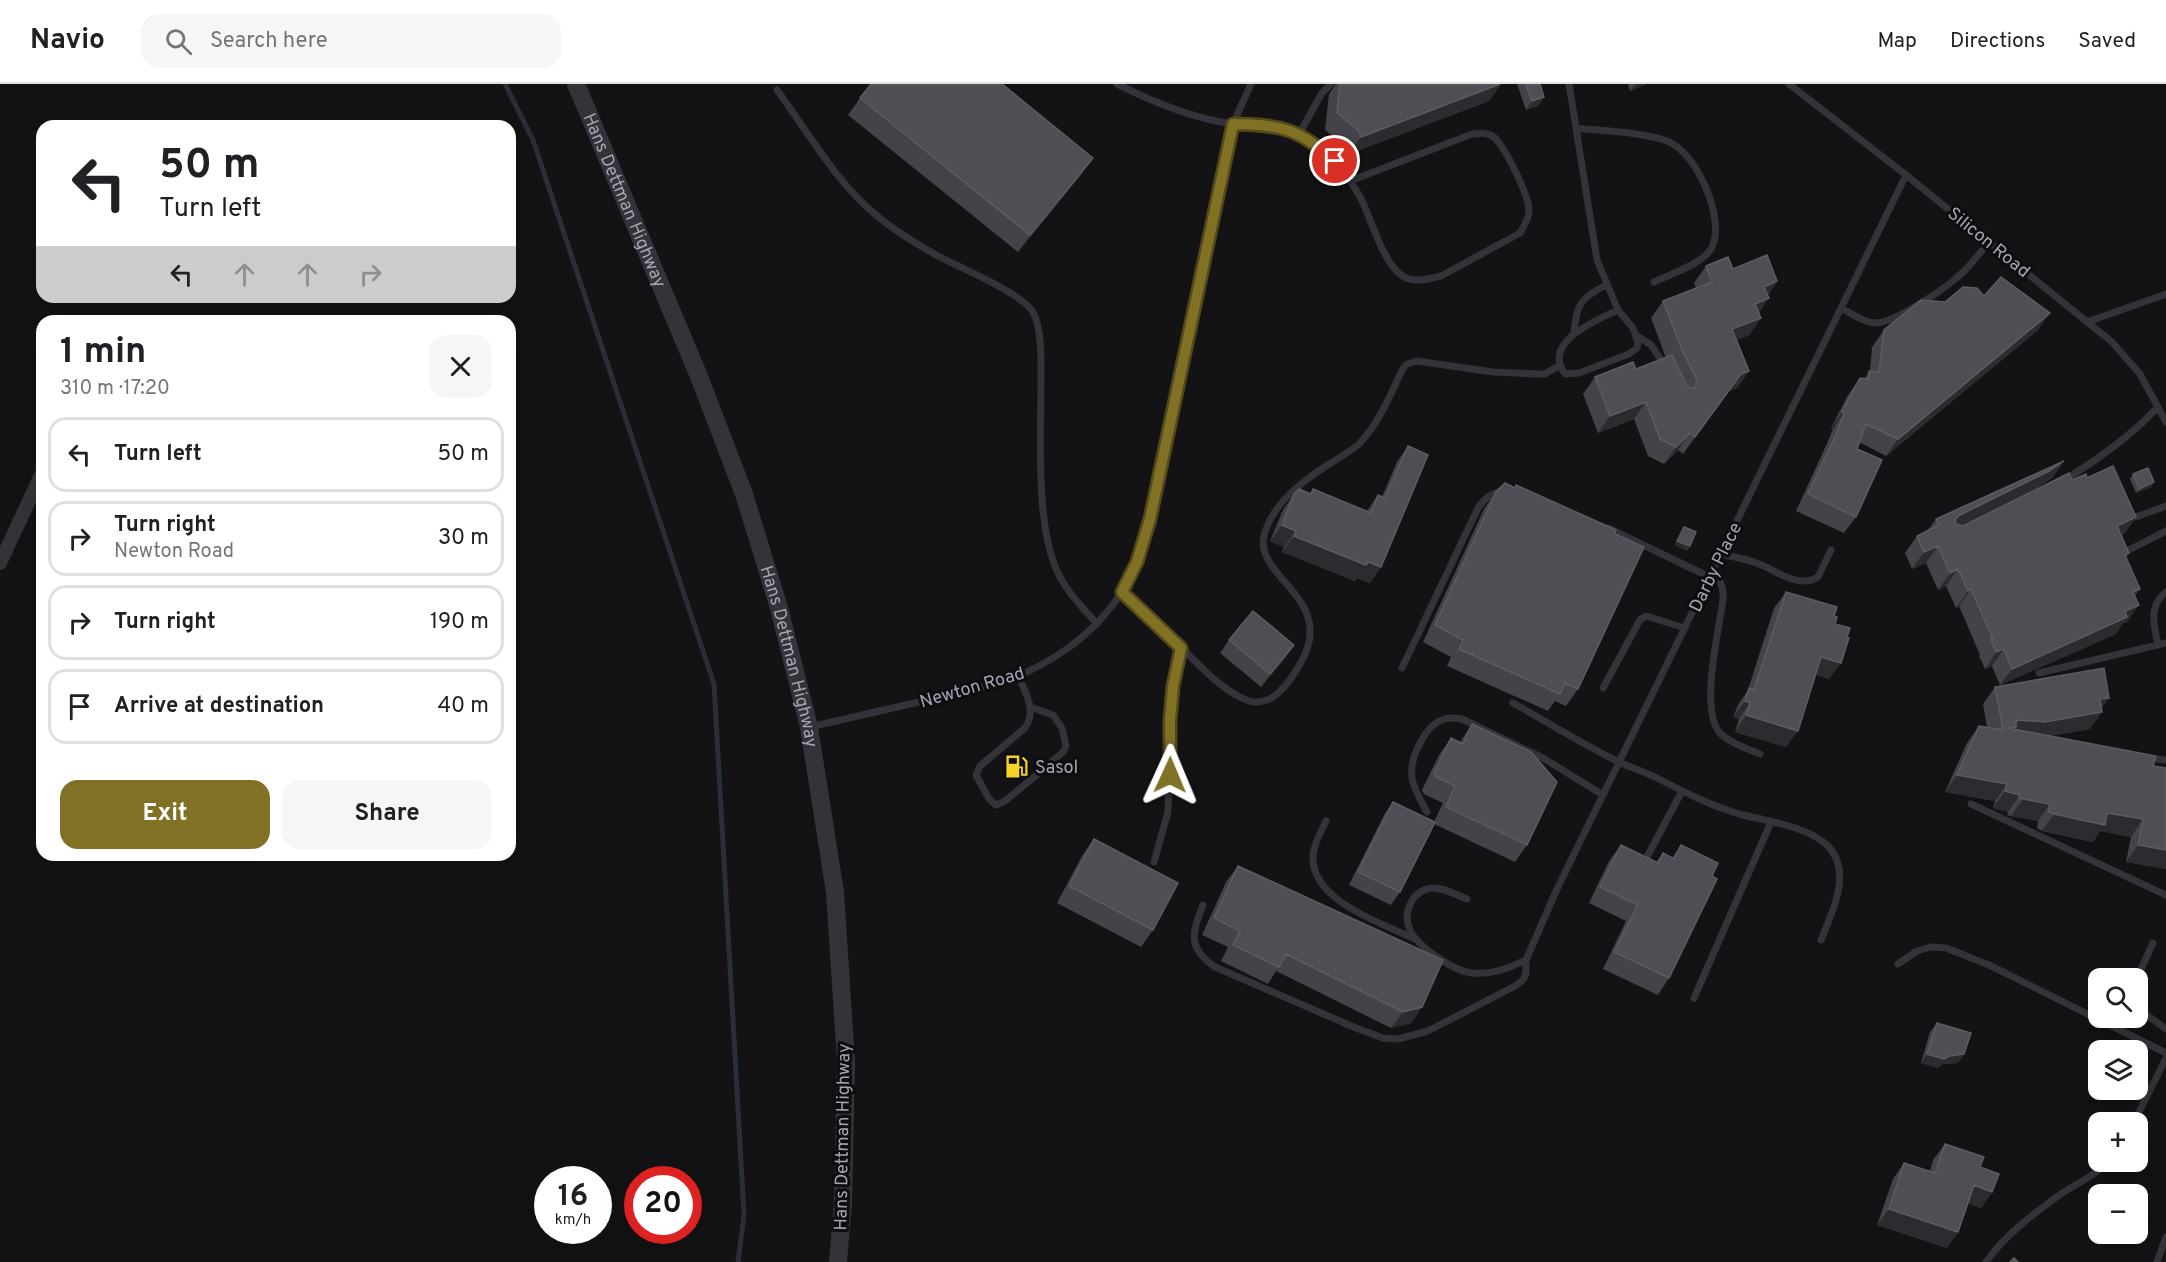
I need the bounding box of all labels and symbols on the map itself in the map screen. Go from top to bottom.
street label: Hans Dettman Highway [577,110,670,291]
pin [1309,135,1360,186]
street label: Silicon Road [1942,203,2034,284]
street label: Darby Place [1685,519,1748,616]
street label: Hans Dettman Highway [754,563,822,749]
street label: Newton Road [917,663,1027,714]
position arrow [1138,743,1202,807]
fuel station icon: Sasol [1004,754,1030,780]
place label: Sasol [1035,757,1078,780]
street label: Hans Dettman Highway [830,1043,857,1231]
speed limit sign: 20 [624,1166,702,1244]

